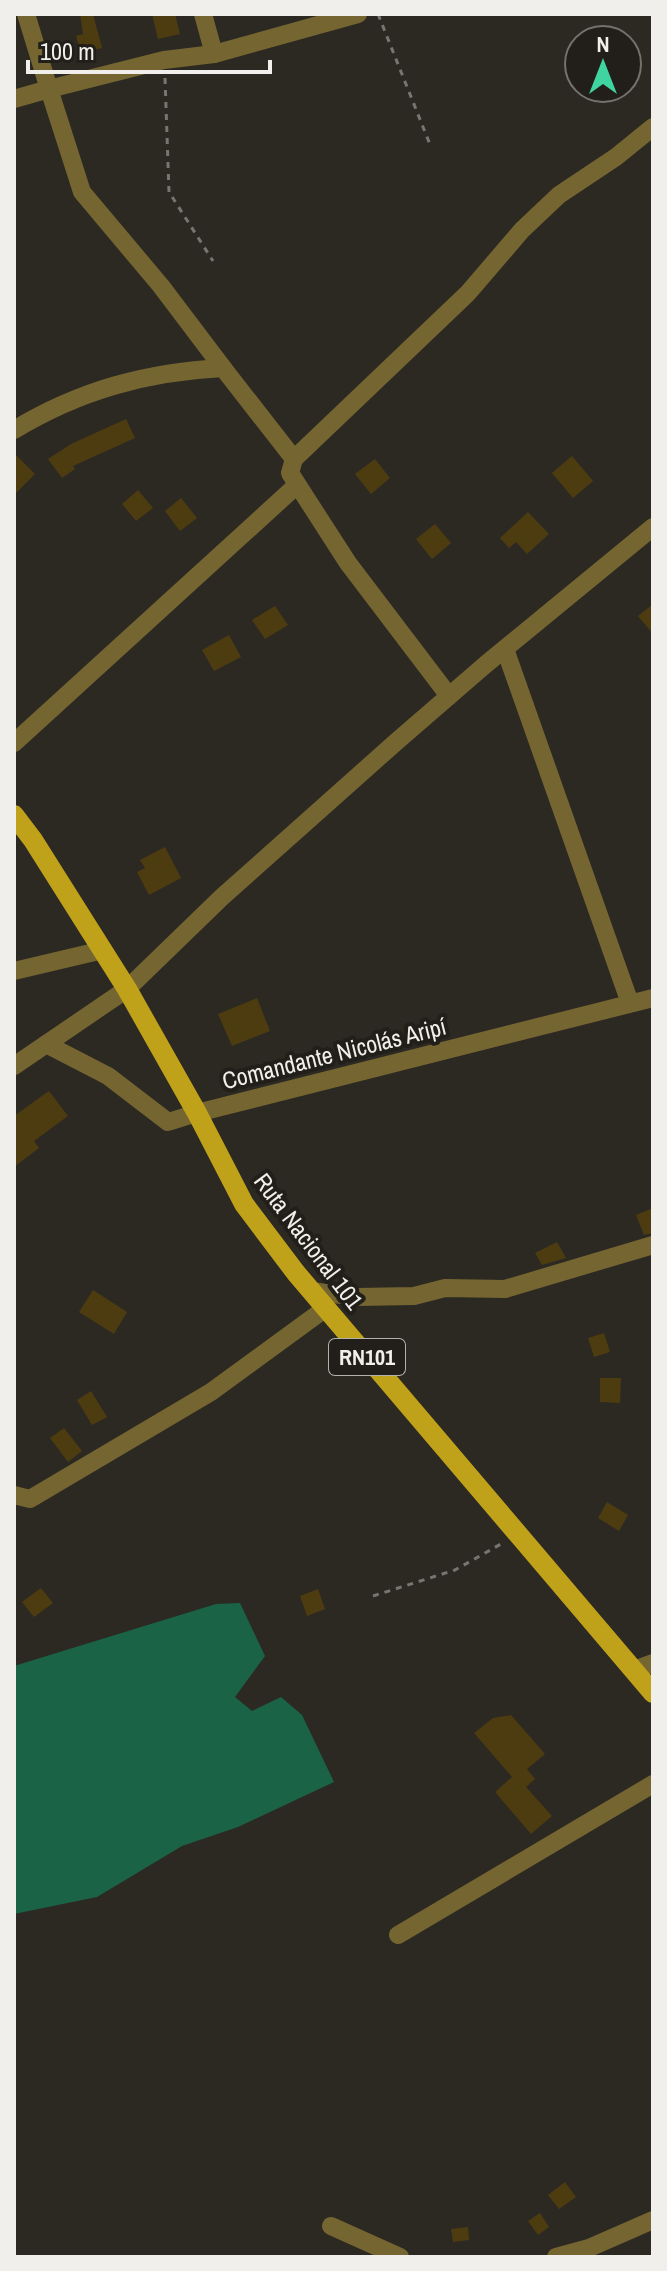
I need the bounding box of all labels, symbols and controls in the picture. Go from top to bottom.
scale bar [28,24,270,74]
north arrow [563,24,643,104]
text: N [596,29,610,59]
text: 100 m [40,35,95,67]
street label: Comandante Nicolás Aripí [219,1010,450,1096]
street label: Ruta Nacional 101 [247,1166,371,1316]
road number: RN101 [329,1339,405,1375]

